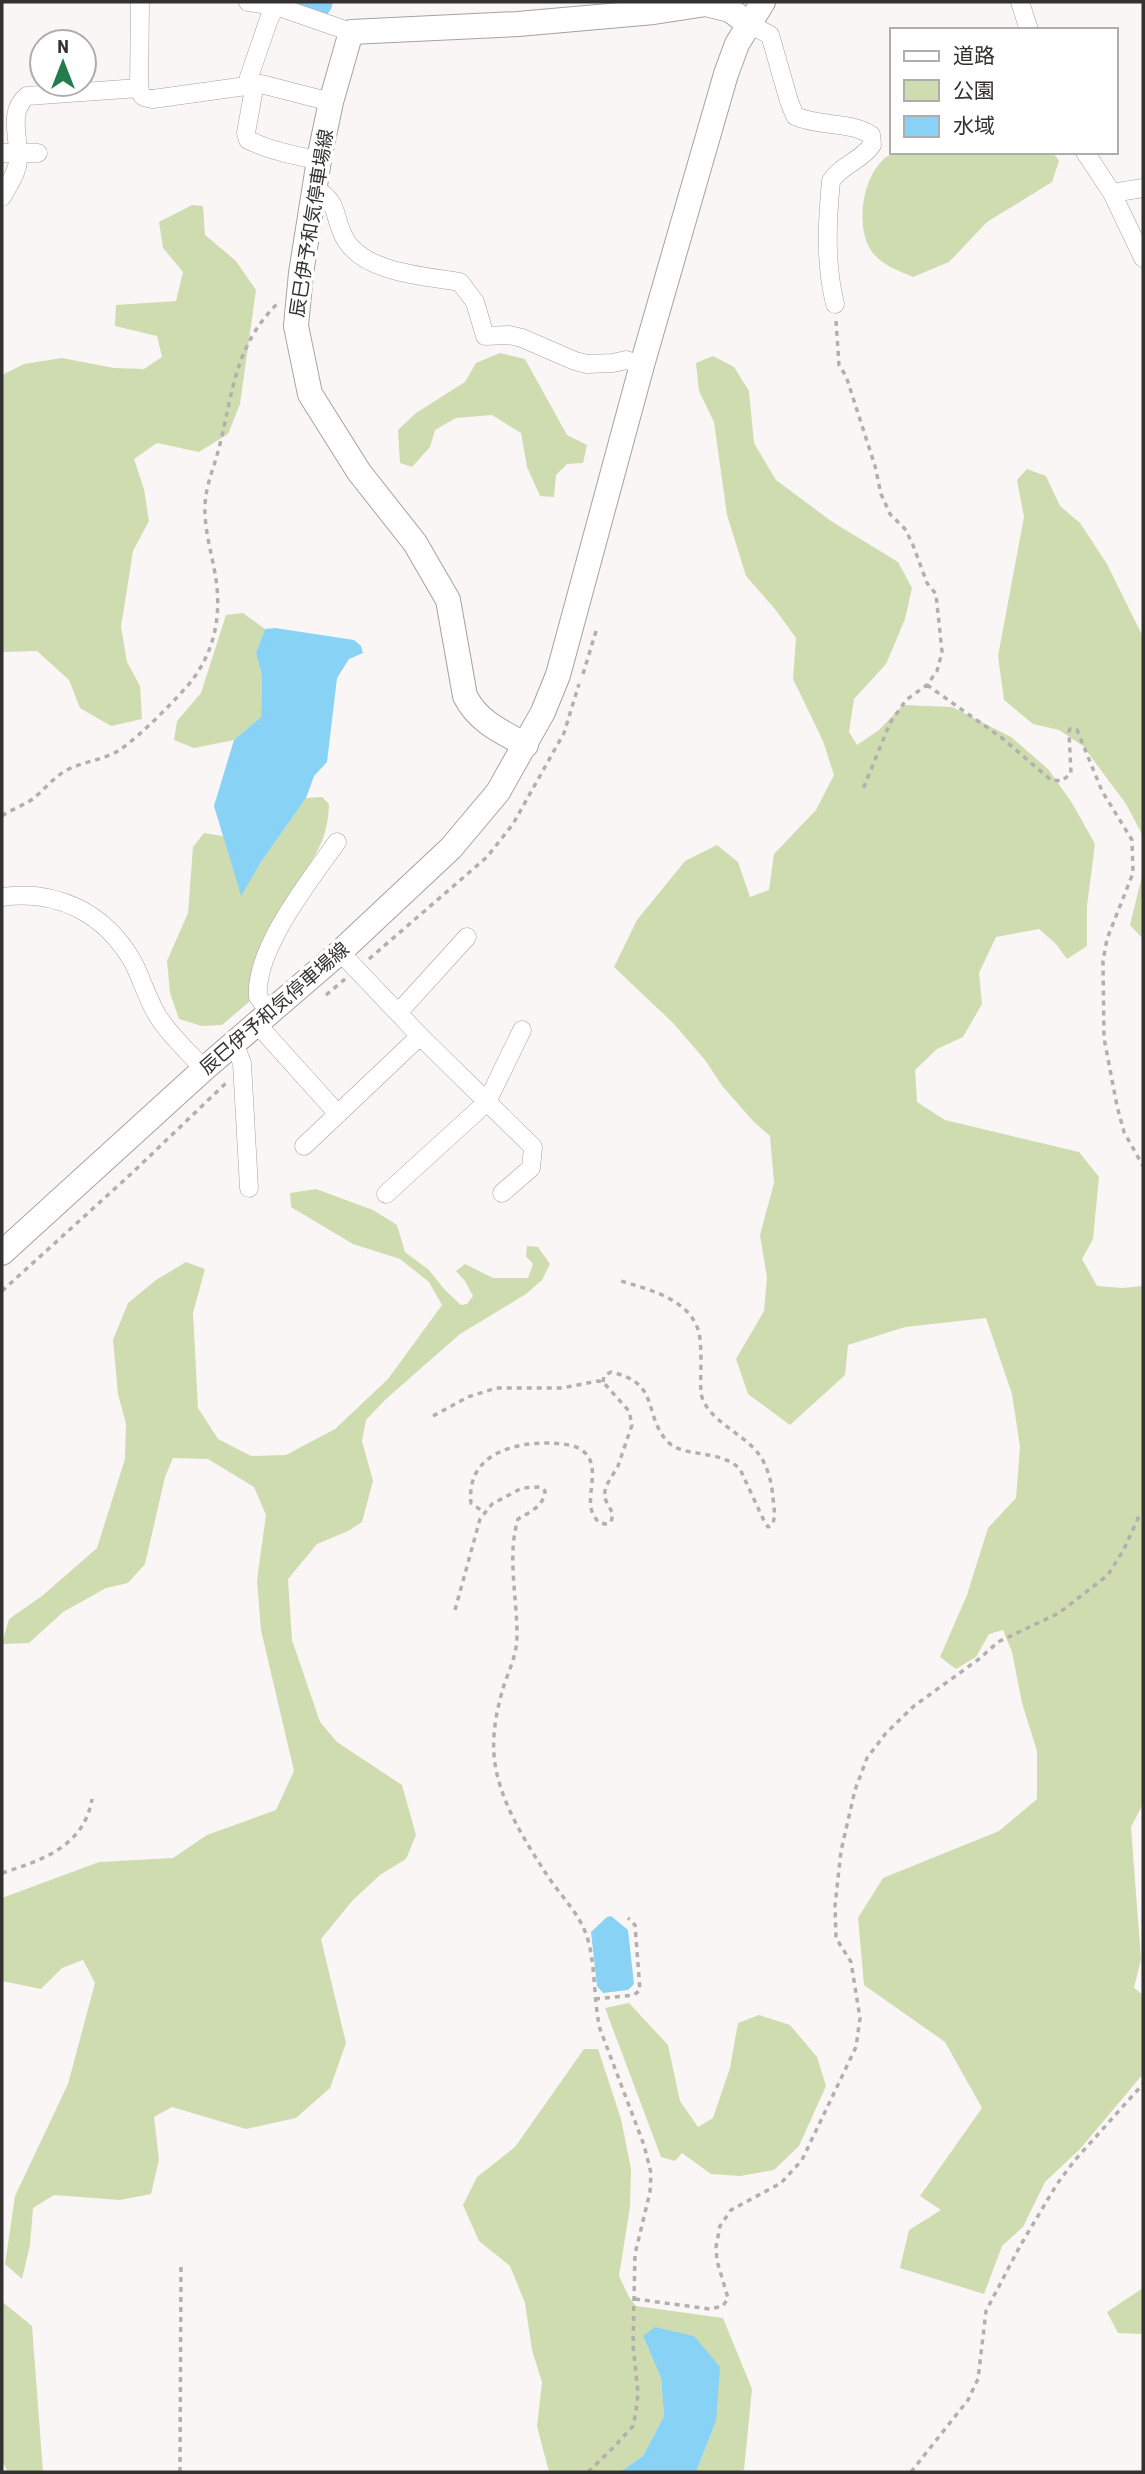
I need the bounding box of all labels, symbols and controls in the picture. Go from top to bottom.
north arrow [28,28,98,98]
legend [890,28,1117,154]
text: N [57,35,69,58]
text: 道路 [953,44,995,68]
text: 公園 [953,79,995,103]
text: 水域 [953,114,995,138]
street label: 辰巳伊予和気停車場線 [285,127,338,319]
street label: 辰巳伊予和気停車場線 [195,937,354,1079]

